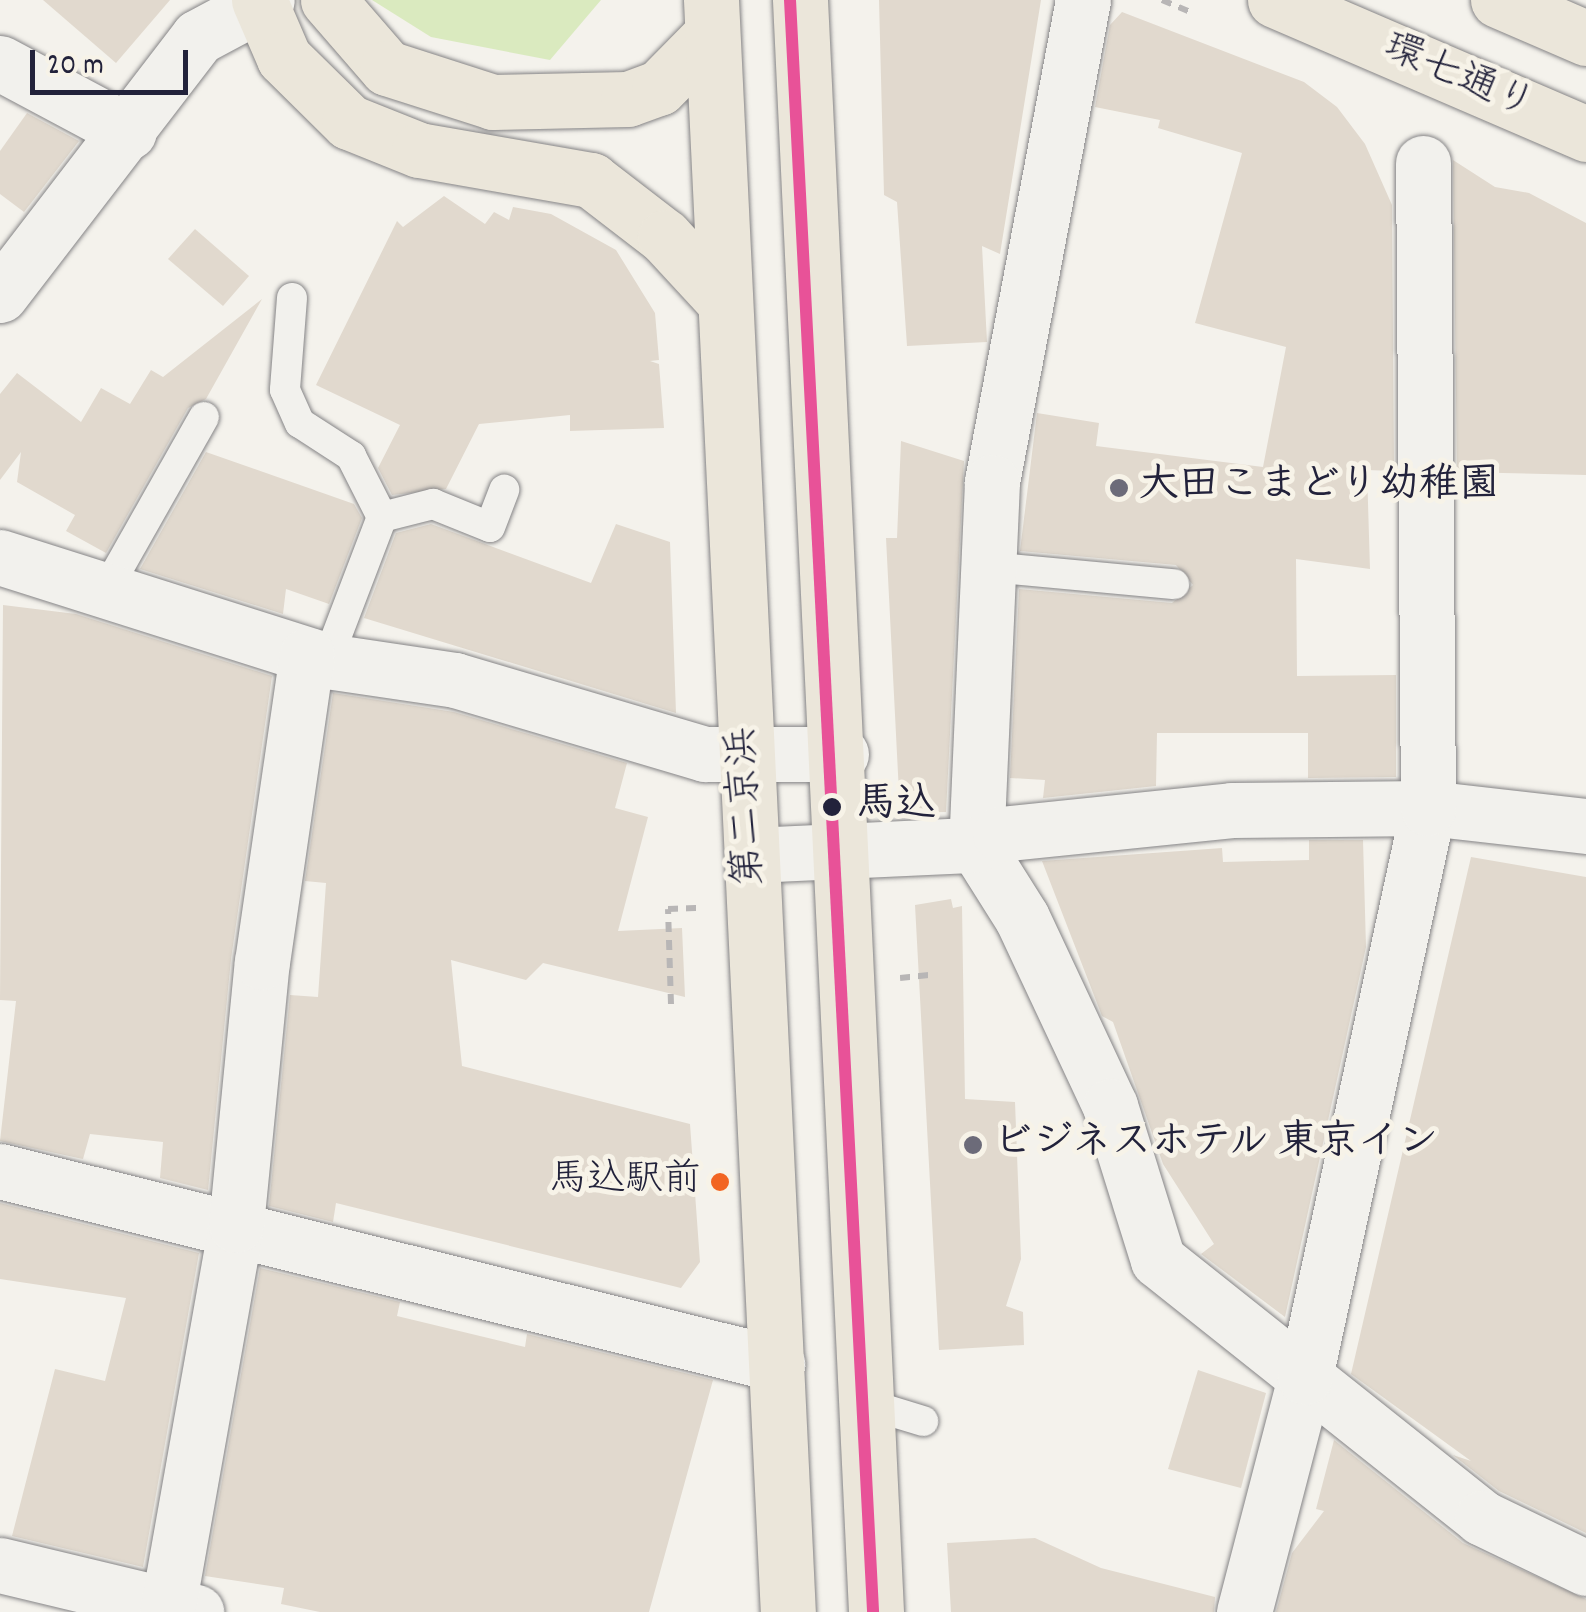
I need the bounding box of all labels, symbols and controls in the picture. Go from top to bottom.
street label: 環七通り [1375,26,1541,132]
scale bar [35,30,192,92]
text: 20 m [47,46,104,89]
place label: 大田こまどり幼稚園 [1139,464,1499,512]
marker: 大田こまどり幼稚園 [1108,477,1130,499]
street label: 第二京浜 [721,725,777,887]
place label: 馬込 [856,783,936,831]
marker: 馬込 [817,792,847,822]
place label: ビジネスホテル 東京イン [993,1121,1442,1169]
marker: ビジネスホテル 東京イン [962,1134,984,1156]
place label: 馬込駅前 [549,1159,701,1205]
marker: 馬込駅前 [710,1172,730,1192]

